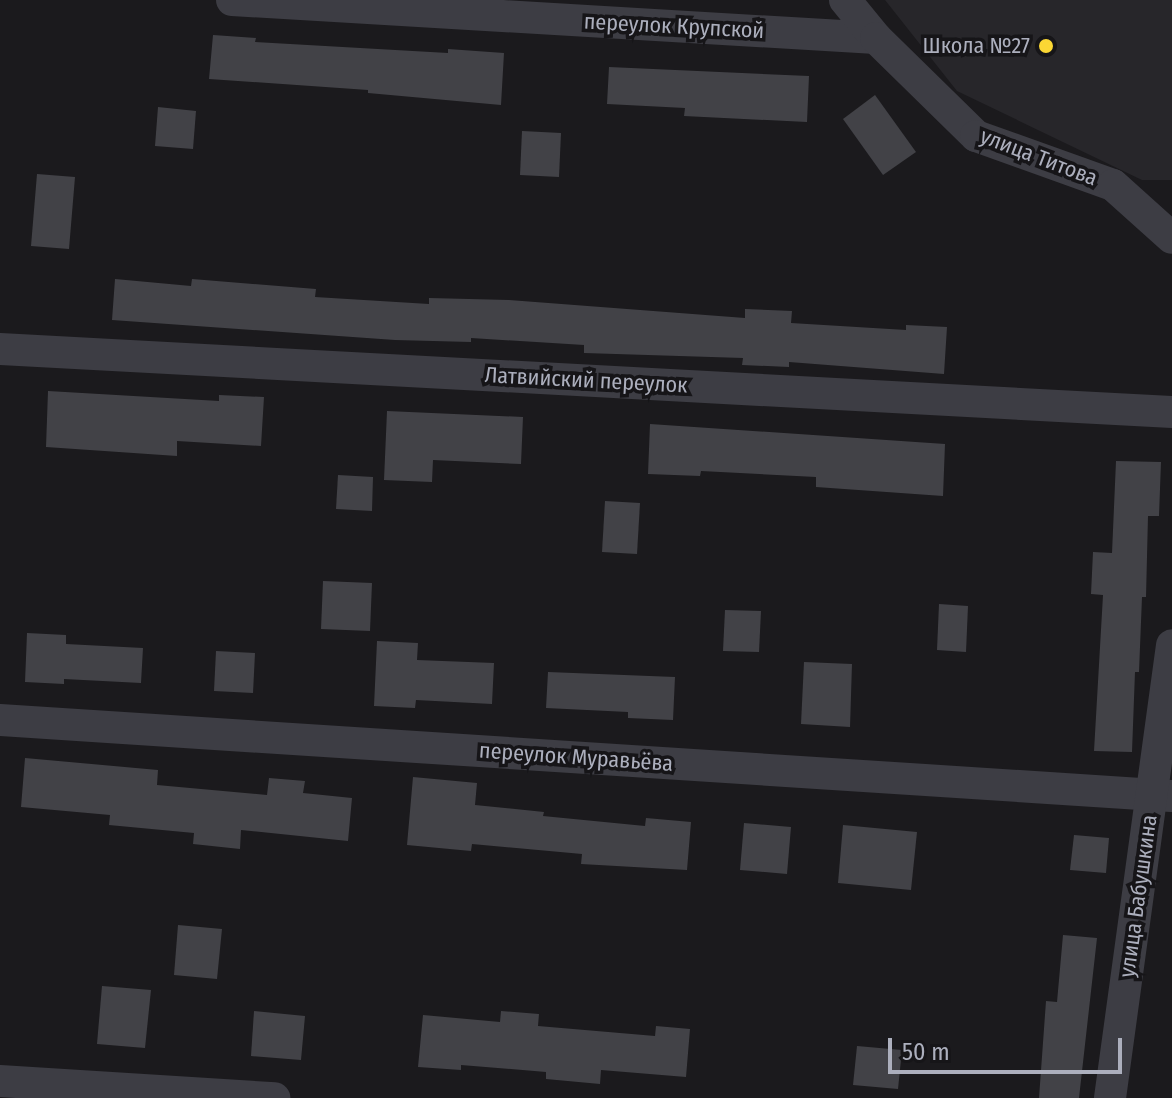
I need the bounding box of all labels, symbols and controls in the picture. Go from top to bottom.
street label: переулок Крупской [583,8,765,44]
place label: Школа №27 [923,33,1030,59]
marker: Школа №27 [1037,37,1055,55]
street label: улица Титова [977,123,1101,191]
street label: Латвийский переулок [484,362,688,398]
street label: переулок Муравьёва [478,737,674,777]
street label: улица Бабушкина [1114,813,1162,979]
scale bar [892,1022,1126,1072]
text: 50 m [902,1038,950,1066]

